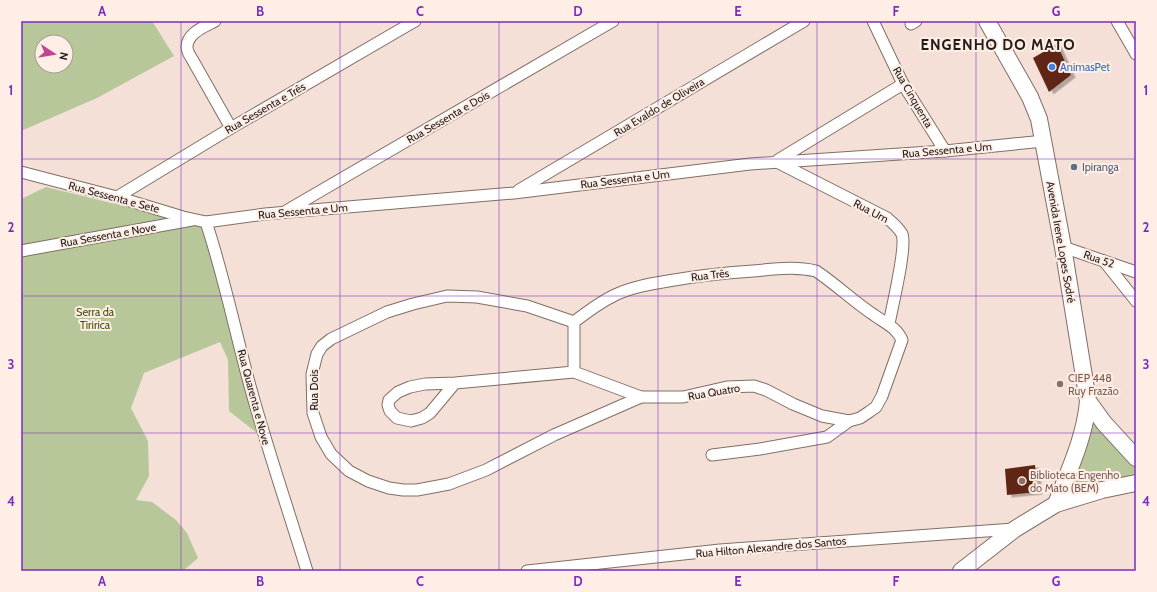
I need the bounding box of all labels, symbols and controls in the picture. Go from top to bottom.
text: A [98,3,107,19]
text: B [256,3,264,19]
text: C [416,3,424,19]
text: D [573,3,583,19]
text: E [734,3,742,19]
text: F [893,3,900,19]
text: G [1052,3,1061,19]
north arrow [34,34,74,74]
district label: ENGENHO DO MATO [920,36,1076,54]
text: N [56,51,71,61]
place label: AnimasPet [1060,60,1110,74]
marker: AnimasPet [1047,62,1057,72]
street label: Rua Cinquenta [890,64,936,131]
street label: Rua Evaldo de Oliveira [611,74,707,140]
street label: Rua Sessenta e Três [222,79,308,137]
text: 1 [9,82,13,98]
text: 1 [1144,82,1148,98]
street label: Rua Sessenta e Dois [404,87,492,146]
street label: Rua Sessenta e Um [902,139,993,161]
place label: Ipiranga [1082,160,1119,174]
marker: Ipiranga [1069,162,1079,172]
street label: Rua Sessenta e Um [580,167,671,191]
street label: Rua Sessenta e Sete [67,178,161,216]
street label: Avenida Irene Lopes Sodré [1043,180,1079,304]
street label: Rua Um [851,196,891,226]
street label: Rua Sessenta e Um [258,200,349,222]
text: 2 [8,219,15,235]
text: 2 [1143,219,1150,235]
street label: Rua Sessenta e Nove [59,220,157,250]
street label: Rua 52 [1082,247,1116,271]
street label: Rua Três [690,266,730,284]
park label: Serra da Tiririca [76,305,115,332]
street label: Rua Quarenta e Nove [234,348,274,447]
text: 3 [7,356,15,372]
text: 3 [1142,356,1150,372]
street label: Rua Dois [307,369,321,410]
place label: CIEP 448 Ruy Frazão [1068,371,1119,398]
marker: CIEP 448 Ruy Frazão [1055,379,1065,389]
street label: Rua Quatro [687,381,741,403]
place label: Biblioteca Engenho do Mato (BEM) [1030,468,1119,495]
marker: Biblioteca Engenho do Mato (BEM) [1017,476,1027,486]
text: 4 [7,493,15,509]
text: 4 [1142,493,1150,509]
street label: Rua Hilton Alexandre dos Santos [695,533,847,561]
text: A [98,573,107,589]
text: B [256,573,264,589]
text: C [416,573,424,589]
text: D [573,573,583,589]
text: E [734,573,742,589]
text: F [893,573,900,589]
text: G [1052,573,1061,589]

